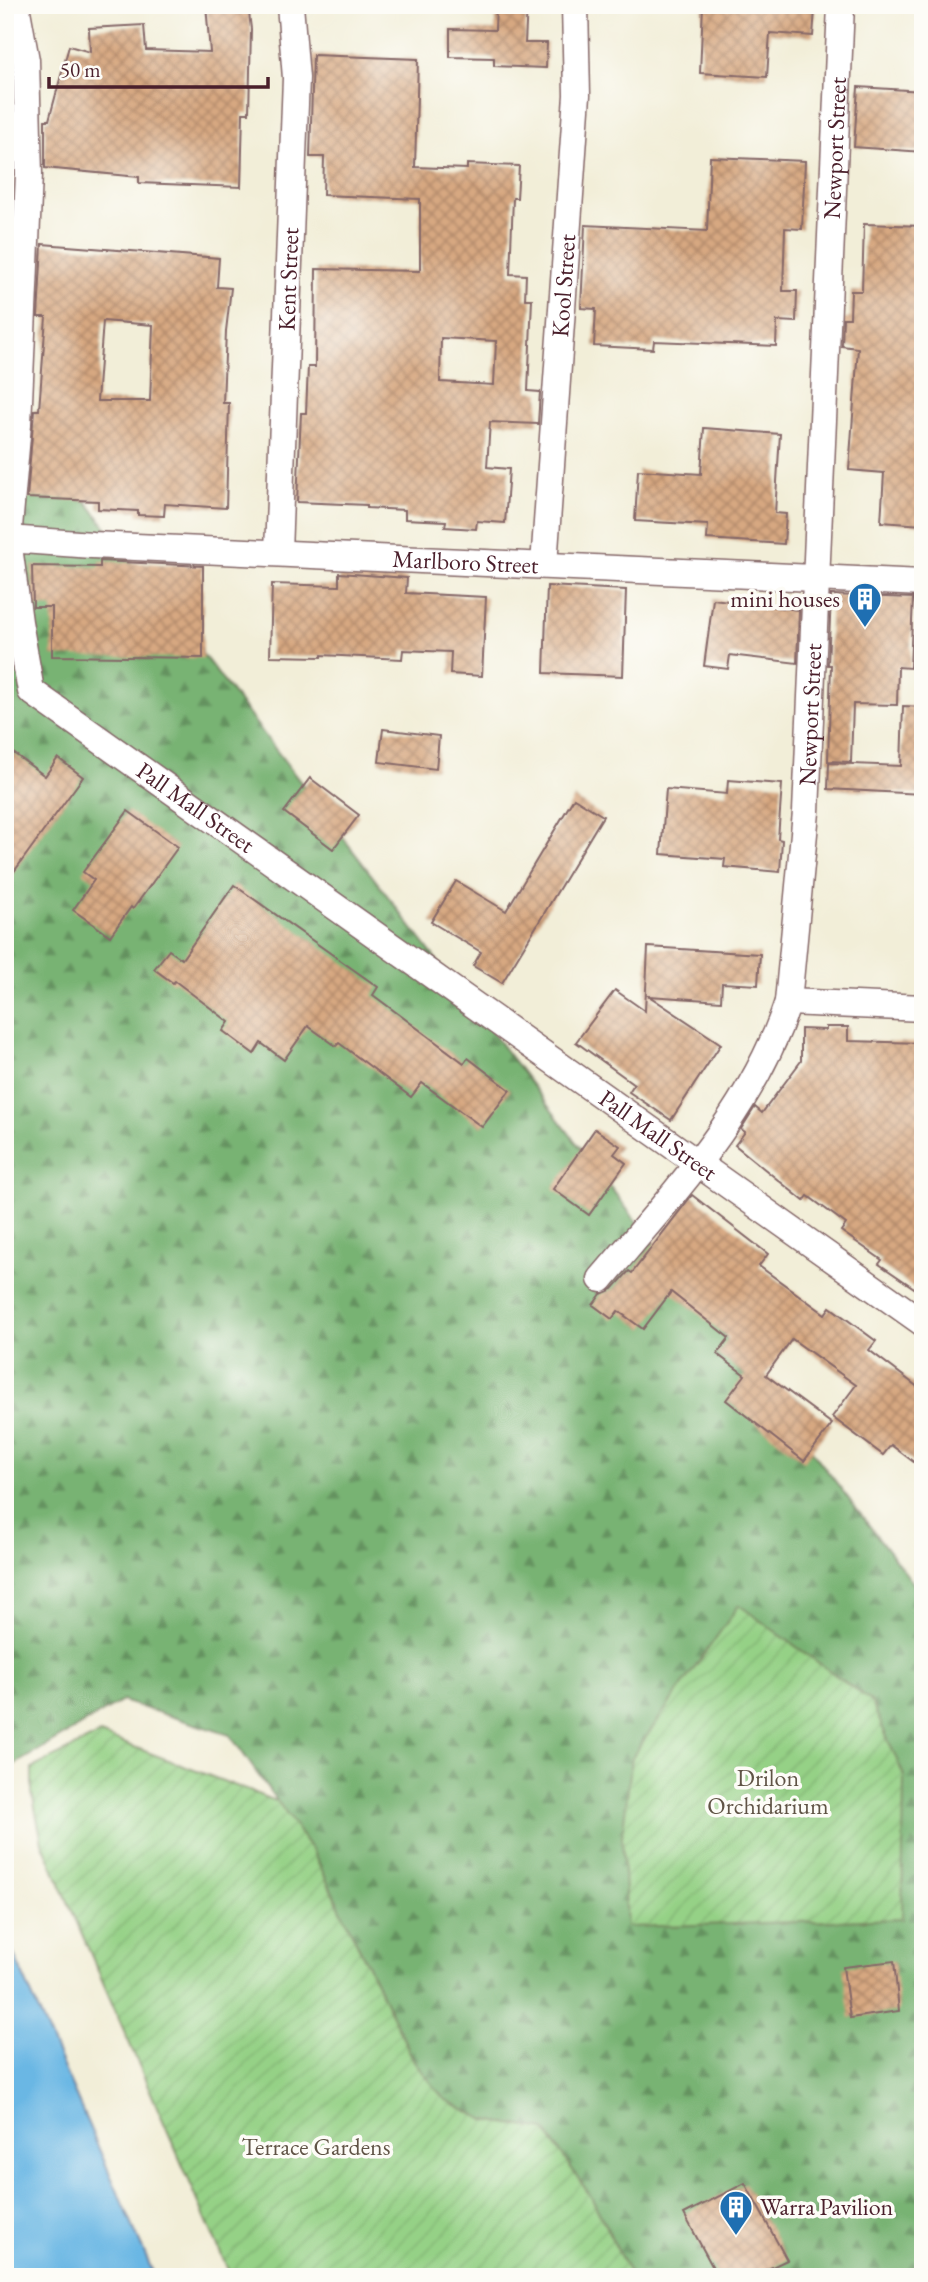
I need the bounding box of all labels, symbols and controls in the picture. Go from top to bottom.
scale bar [49,46,268,90]
text: 50 m [60,56,101,83]
street label: Newport Street [816,76,853,220]
street label: Kent Street [270,226,305,332]
street label: Kool Street [544,233,582,338]
street label: Marlboro Street [392,543,540,580]
building icon: mini houses [846,580,884,629]
place label: mini houses [730,583,840,614]
street label: Newport Street [791,642,828,786]
street label: Pall Mall Street [131,755,261,860]
street label: Pall Mall Street [593,1082,724,1188]
park label: Drilon Orchidarium [707,1762,829,1821]
park label: Terrace Gardens [242,2131,391,2162]
building icon: Warra Pavilion [717,2188,755,2237]
place label: Warra Pavilion [760,2191,894,2222]

